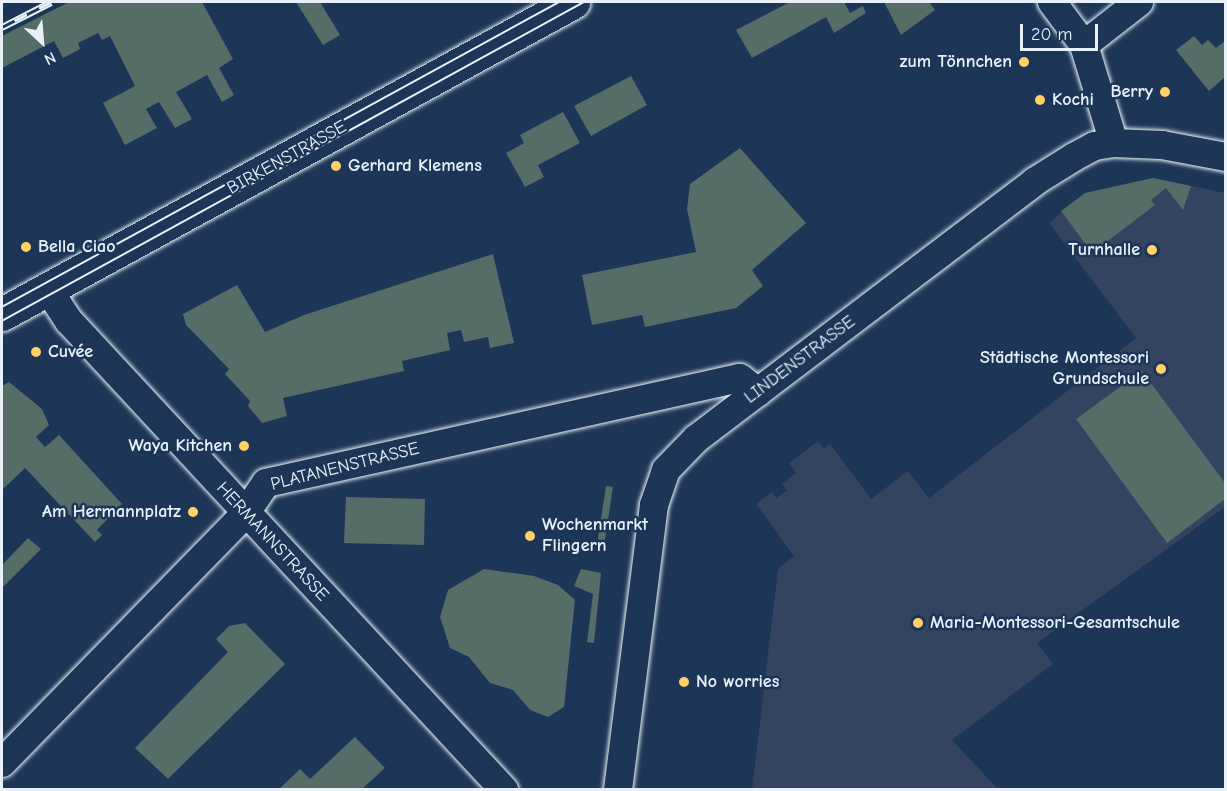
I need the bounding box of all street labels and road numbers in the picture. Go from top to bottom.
street label: BIRKENSTRASSE [224,116,350,200]
street label: LINDENSTRASSE [740,311,860,409]
street label: PLATANENSTRASSE [269,438,421,496]
street label: HERMANNSTRASSE [211,478,333,606]

